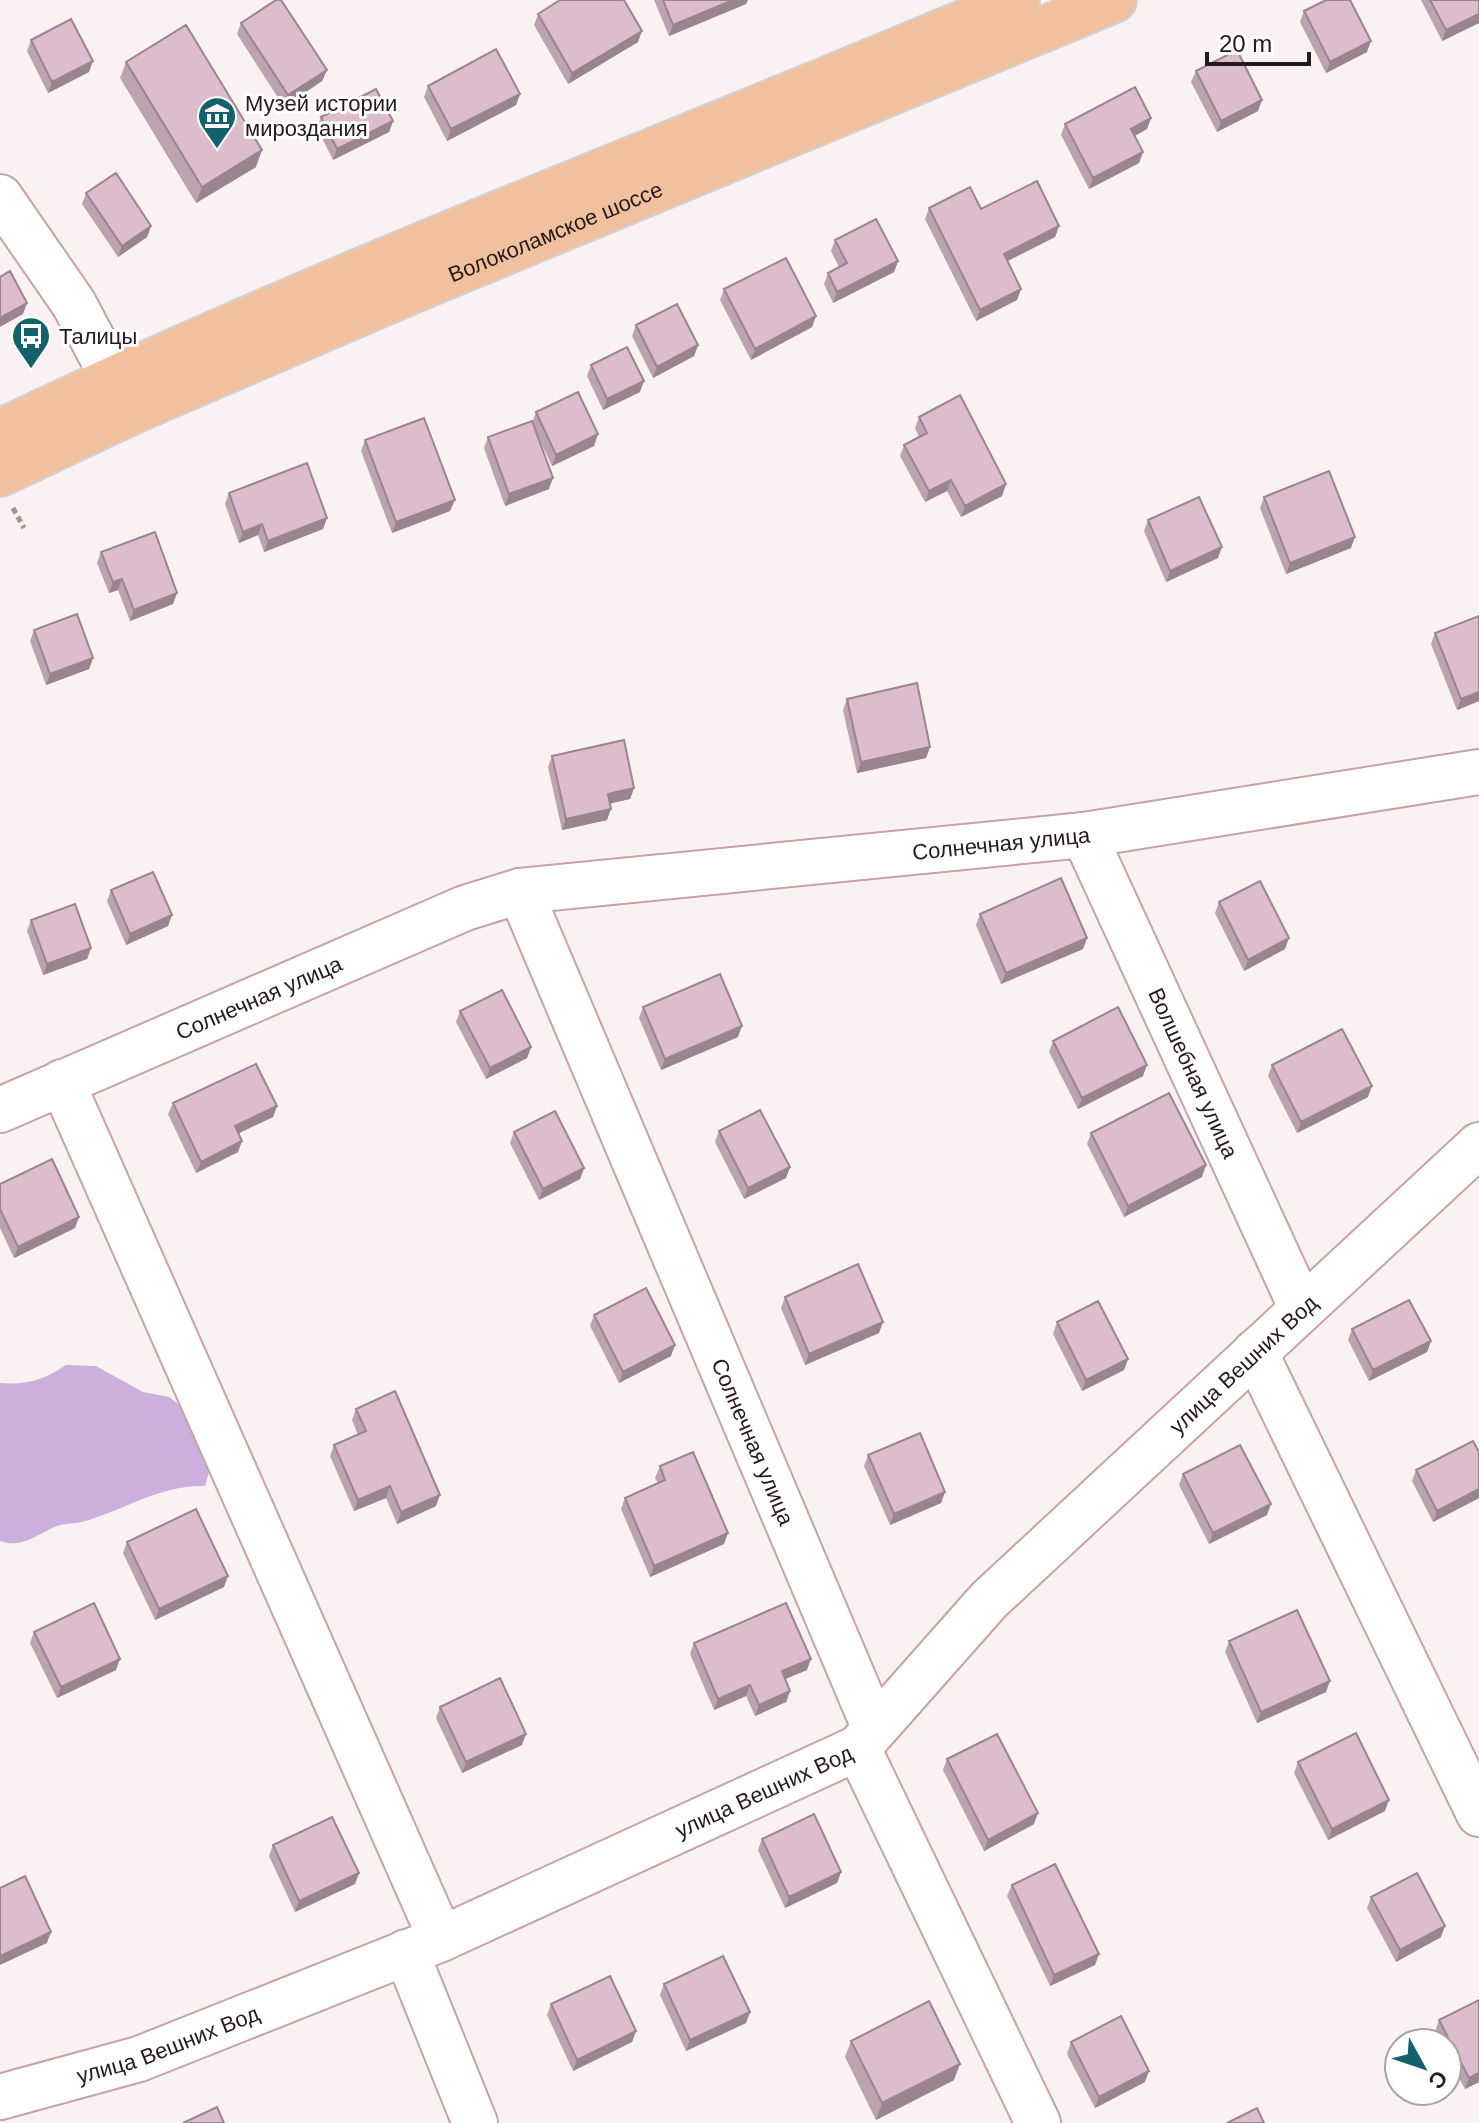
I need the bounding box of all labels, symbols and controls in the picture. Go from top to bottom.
scale bar [1207,16,1309,66]
text: 20 m [1219,30,1272,57]
place label: Музей истории мироздания [245,91,397,141]
museum icon: Музей истории мироздания [196,95,238,150]
street label: Волоколамское шоссе [445,176,666,287]
bus stop icon: Талицы [10,315,52,370]
place label: Талицы [59,324,137,349]
street label: Солнечная улица [911,822,1092,864]
street label: Солнечная улица [172,950,346,1045]
street label: Волшебная улица [1144,984,1244,1163]
street label: улица Вешних Вод [1164,1290,1322,1439]
street label: Солнечная улица [707,1355,800,1529]
street label: улица Вешних Вод [671,1740,856,1843]
street label: улица Вешних Вод [74,2000,263,2088]
north arrow [1383,2027,1463,2107]
text: С [1423,2065,1453,2094]

